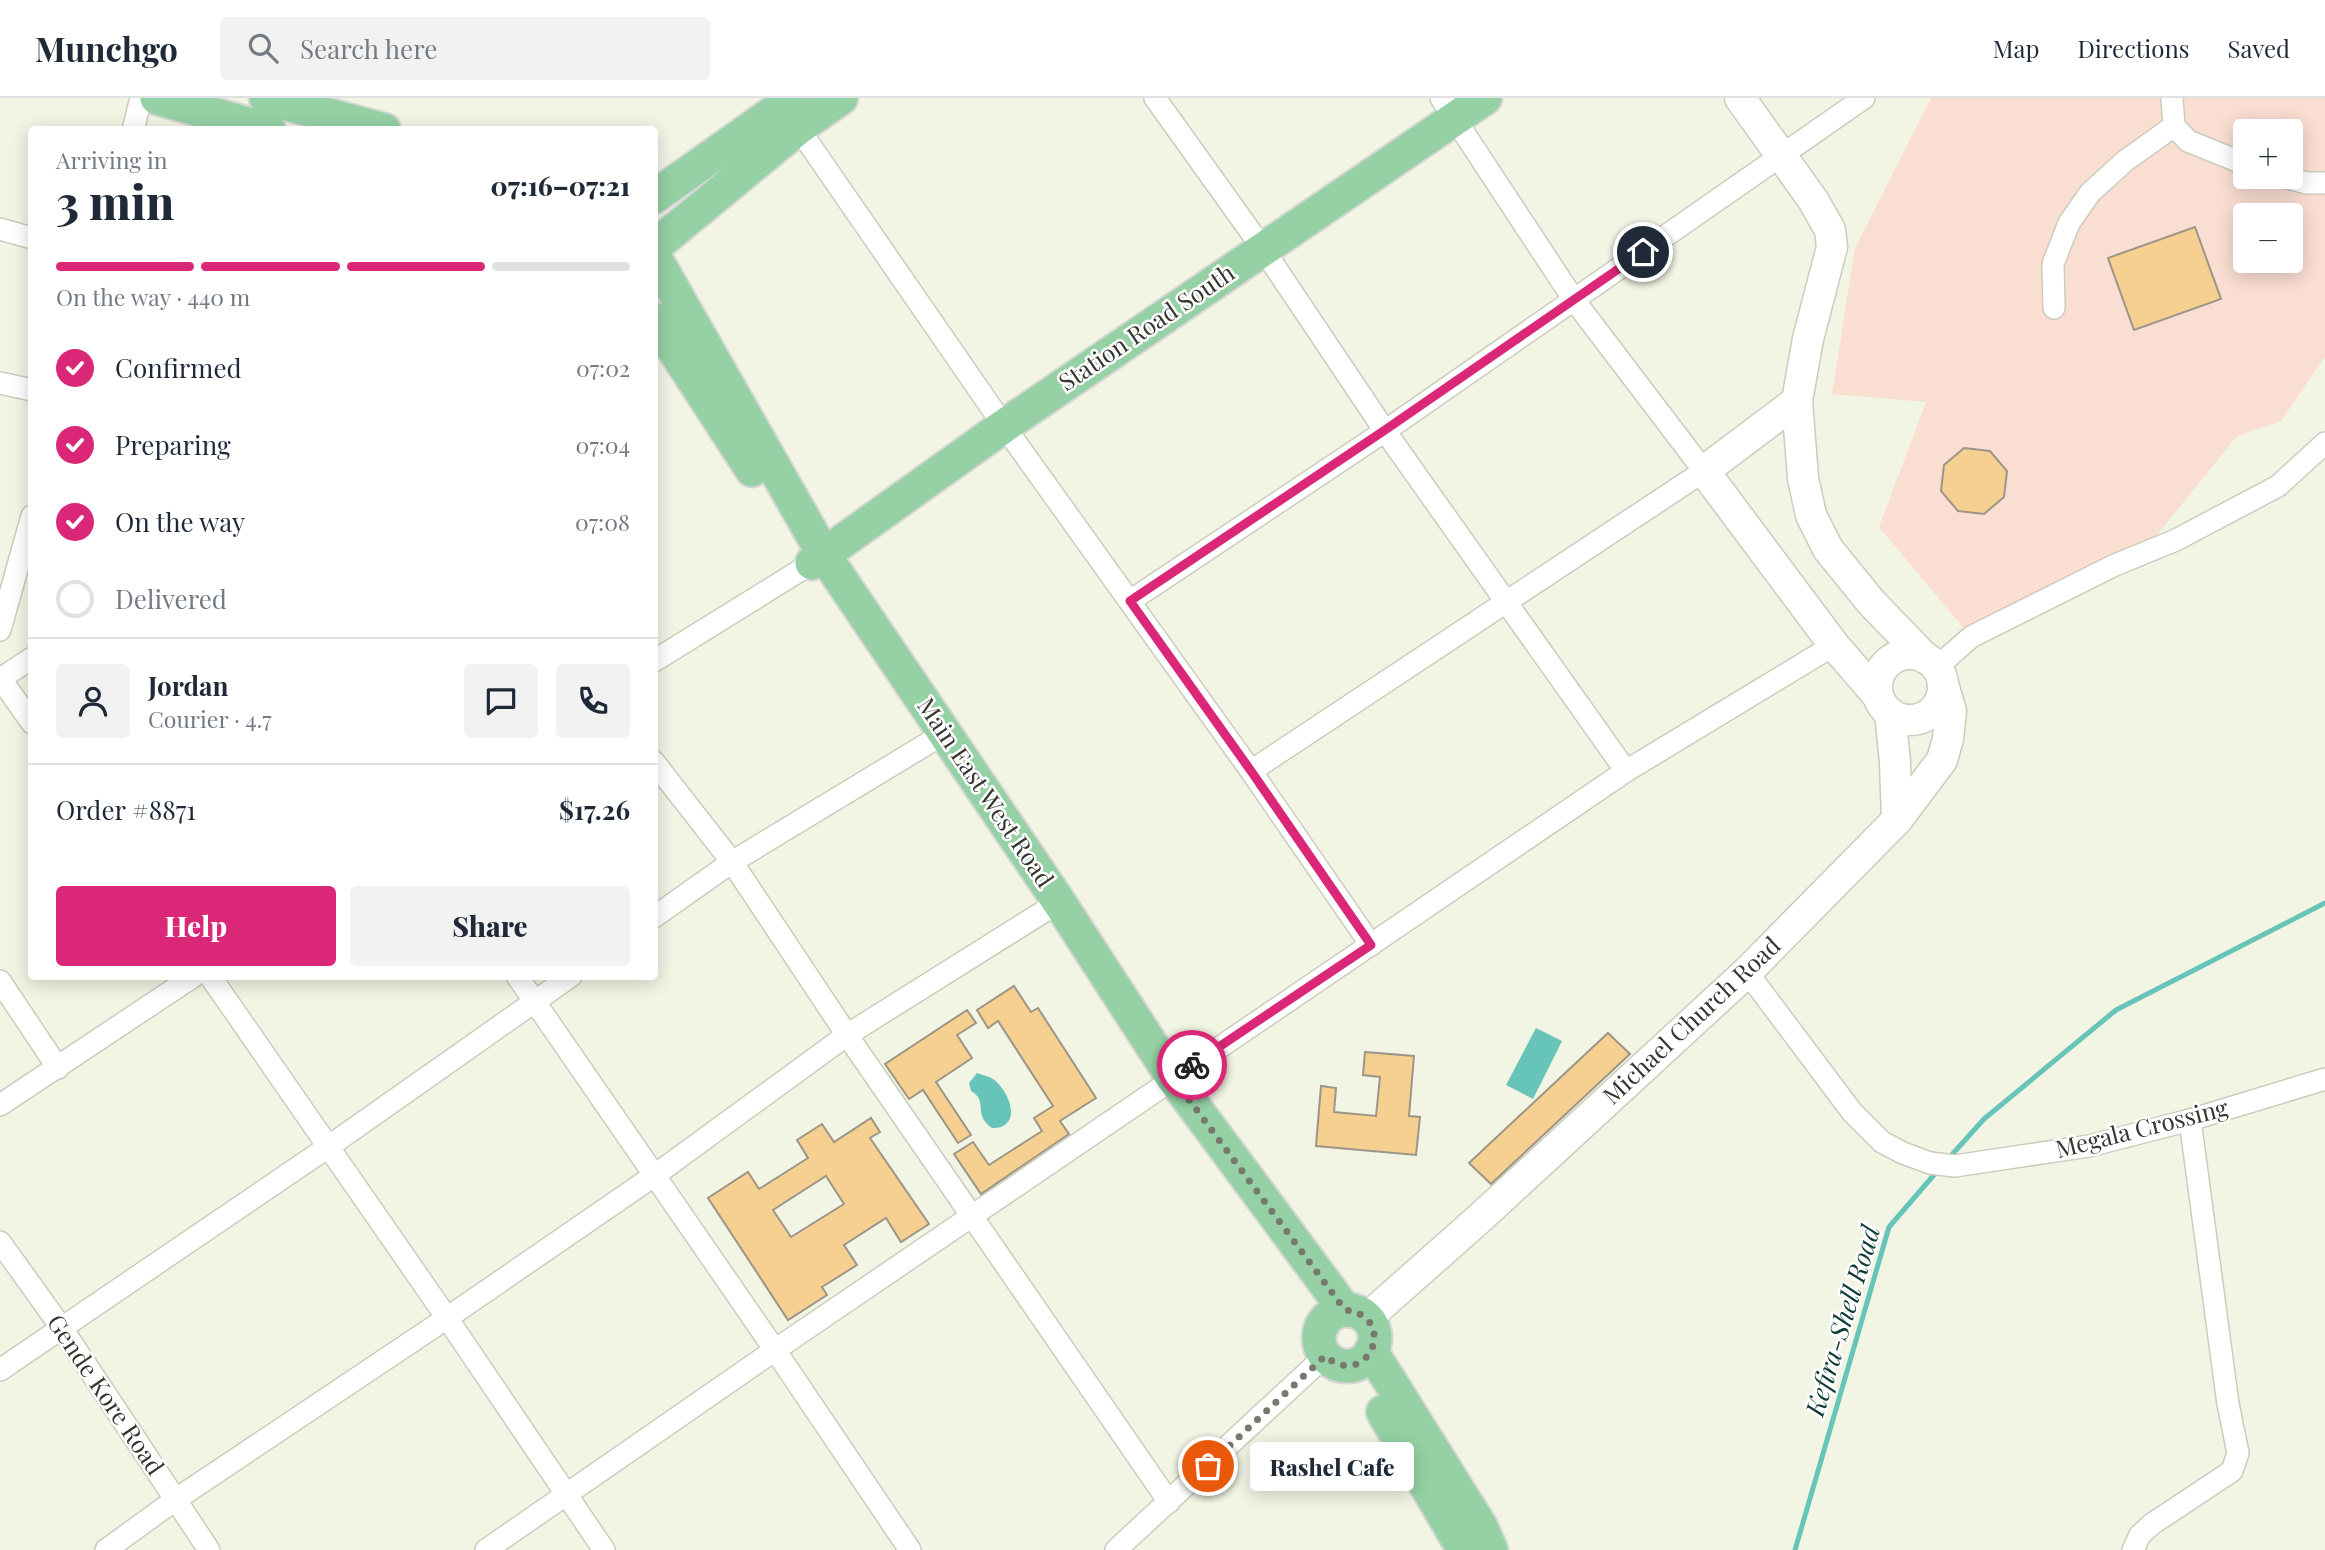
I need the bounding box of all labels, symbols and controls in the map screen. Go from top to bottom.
search box [220,17,710,80]
text: Munchgo [35,26,178,70]
icon: search [244,29,282,67]
text: Search here [300,31,437,66]
text: Map [1993,32,2039,64]
text: Directions [2077,32,2190,64]
text: Saved [2228,32,2290,64]
map controls [2233,119,2303,273]
button: + [2233,119,2303,189]
text: Arriving in [56,144,168,175]
text: 07:16–07:21 [491,168,630,203]
text: 3 min [56,170,174,232]
button: − [2233,203,2303,273]
pin [1613,222,1673,282]
icon: home [1624,233,1662,271]
street label: Station Road South [1052,256,1240,397]
text: On the way · 440 m [56,281,250,312]
icon: check [56,349,94,387]
text: Confirmed [115,350,242,385]
text: 07:02 [576,352,630,383]
icon: check [56,426,94,464]
text: Preparing [115,427,231,462]
text: 07:04 [576,429,630,460]
icon: check [56,503,94,541]
text: On the way [115,504,245,539]
text: 07:08 [575,506,630,537]
text: Delivered [115,581,227,616]
button: person [56,664,130,738]
button: chat [464,664,538,738]
button: phone [556,664,630,738]
text: Jordan [148,668,228,703]
street label: Main East West Road [911,691,1062,893]
text: Courier · 4.7 [148,703,272,734]
text: Order #8871 [56,792,196,827]
text: $17.26 [559,792,630,827]
button: Help [56,886,336,966]
button: Share [350,886,630,966]
street label: Michael Church Road [1595,929,1786,1110]
courier [1157,1030,1227,1100]
icon: bike [1173,1046,1211,1084]
street label: Megala Crossing [2052,1090,2231,1164]
water label: Kefira-Shell Road [1796,1220,1887,1421]
street label: Gende Kore Road [41,1307,172,1480]
pin [1178,1436,1238,1496]
callout: Rashel Cafe [1250,1442,1414,1490]
icon: bag [1189,1447,1227,1485]
text: Rashel Cafe [1269,1451,1395,1482]

